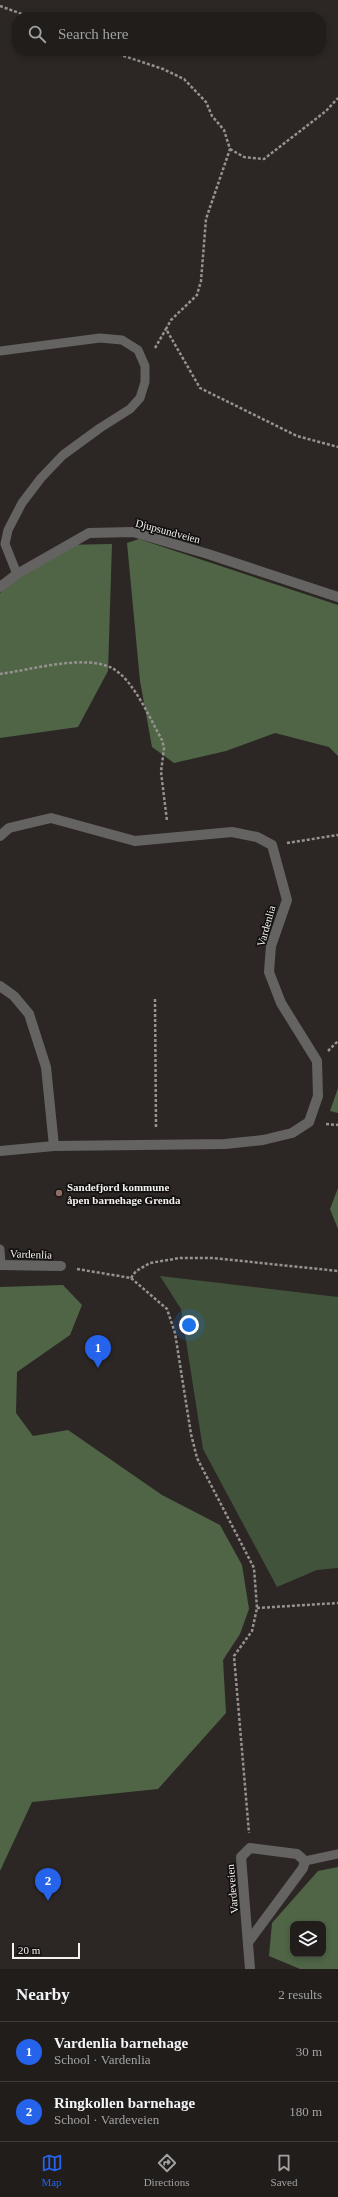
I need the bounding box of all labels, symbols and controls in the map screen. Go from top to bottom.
search box [12,12,326,56]
icon: search [26,23,48,45]
text: Search here [58,26,128,42]
street label: Djupsundveien [134,517,202,546]
street label: Vardenlia [254,904,278,948]
place label: Sandefjord kommune åpen barnehage Grenda [67,1181,181,1206]
marker: Sandefjord kommune åpen barnehage Grenda [54,1188,64,1198]
street label: Vardenlia [10,1247,52,1261]
your location [179,1315,199,1335]
pin: 1 [85,1335,111,1368]
street label: Vardeveien [224,1863,240,1914]
pin: 2 [35,1868,61,1901]
map controls [290,1921,326,1957]
button: layers [290,1921,326,1957]
scale bar [12,1941,80,1960]
text: 20 m [18,1944,40,1956]
text: Nearby [16,1985,70,2004]
text: 2 results [278,1987,322,2002]
text: Vardenlia barnehage [54,2035,188,2051]
text: 1 [26,2044,32,2059]
text: 30 m [296,2044,322,2059]
text: School · Vardenlia [54,2052,151,2067]
text: Ringkollen barnehage [54,2095,195,2111]
text: 2 [26,2104,32,2119]
text: 180 m [289,2104,322,2119]
text: School · Vardeveien [54,2112,159,2127]
tab: Map [41,2152,63,2188]
tab: Directions [144,2152,189,2188]
tab: Saved [271,2152,297,2188]

